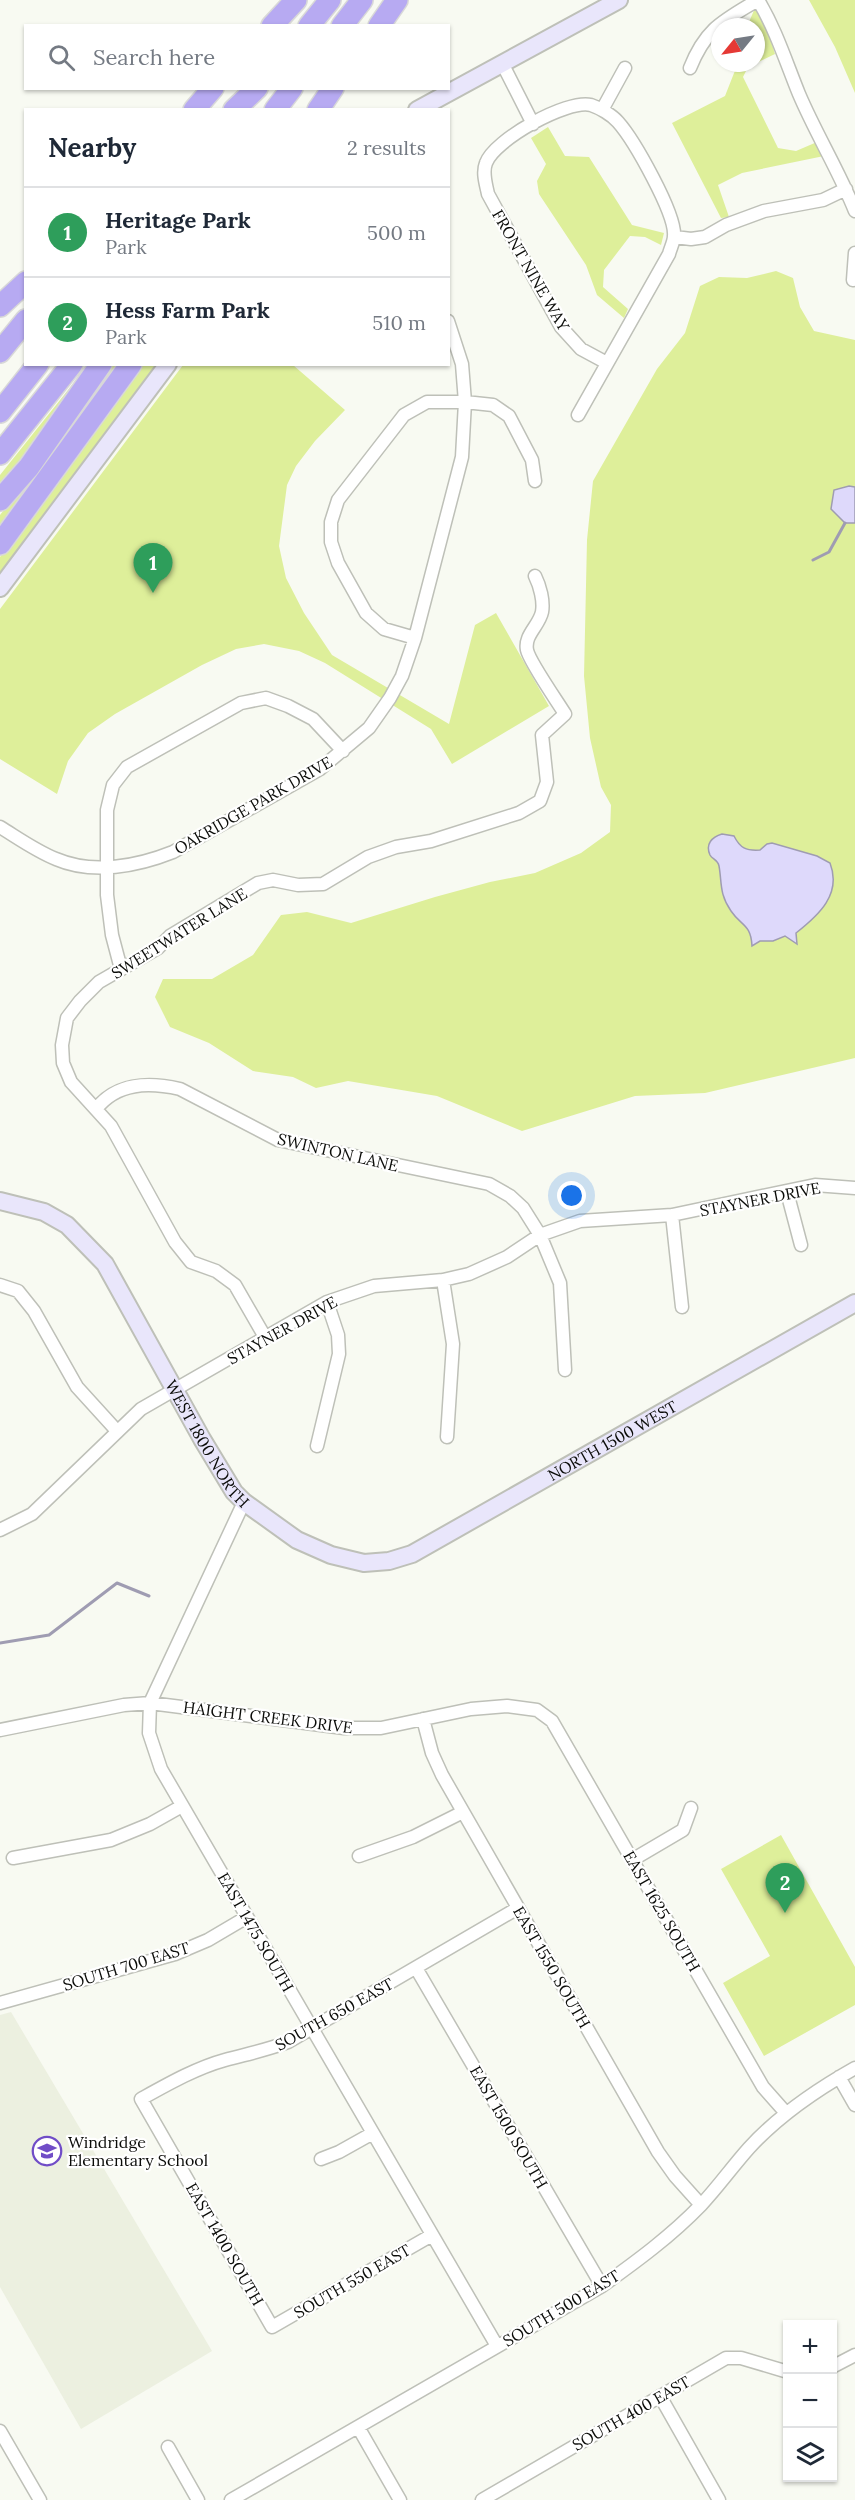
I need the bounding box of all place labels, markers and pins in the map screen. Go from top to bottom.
pin: 1 [134,544,172,593]
pin: 2 [766,1864,804,1913]
place label: Windridge Elementary School [68,2132,208,2170]
school or university icon: Windridge Elementary School [31,2135,63,2167]

